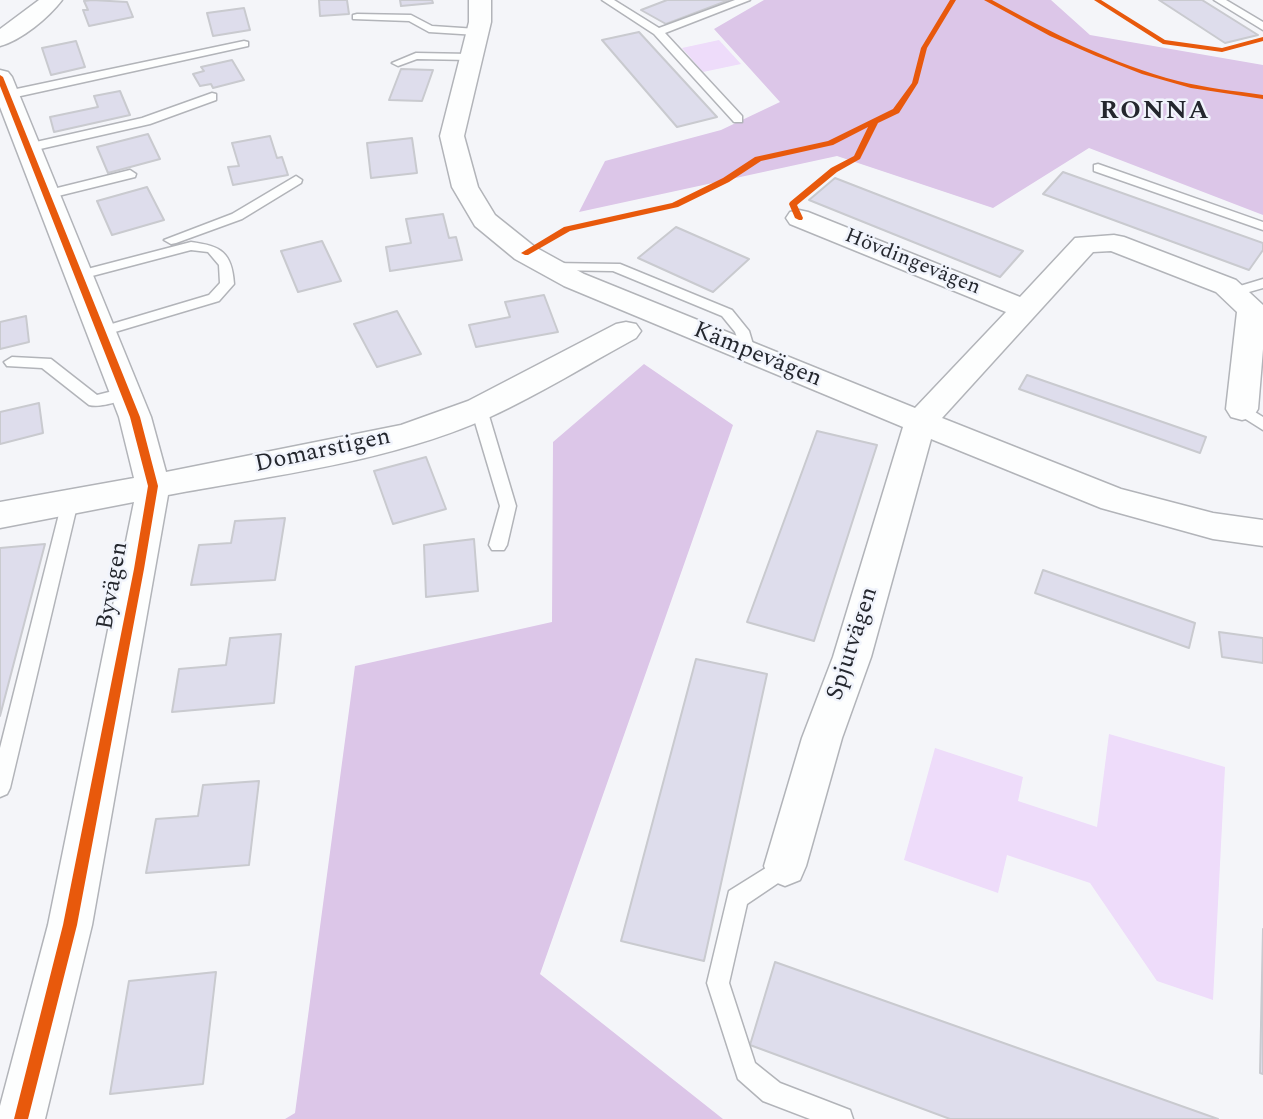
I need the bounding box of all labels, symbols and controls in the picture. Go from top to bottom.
district label: RONNA [1100,97,1210,129]
street label: Hövdingevägen [840,224,984,302]
street label: Kämpevägen [689,317,825,395]
street label: Domarstigen [253,424,393,480]
street label: Byvägen [92,540,136,632]
street label: Spjutvägen [822,584,886,704]

